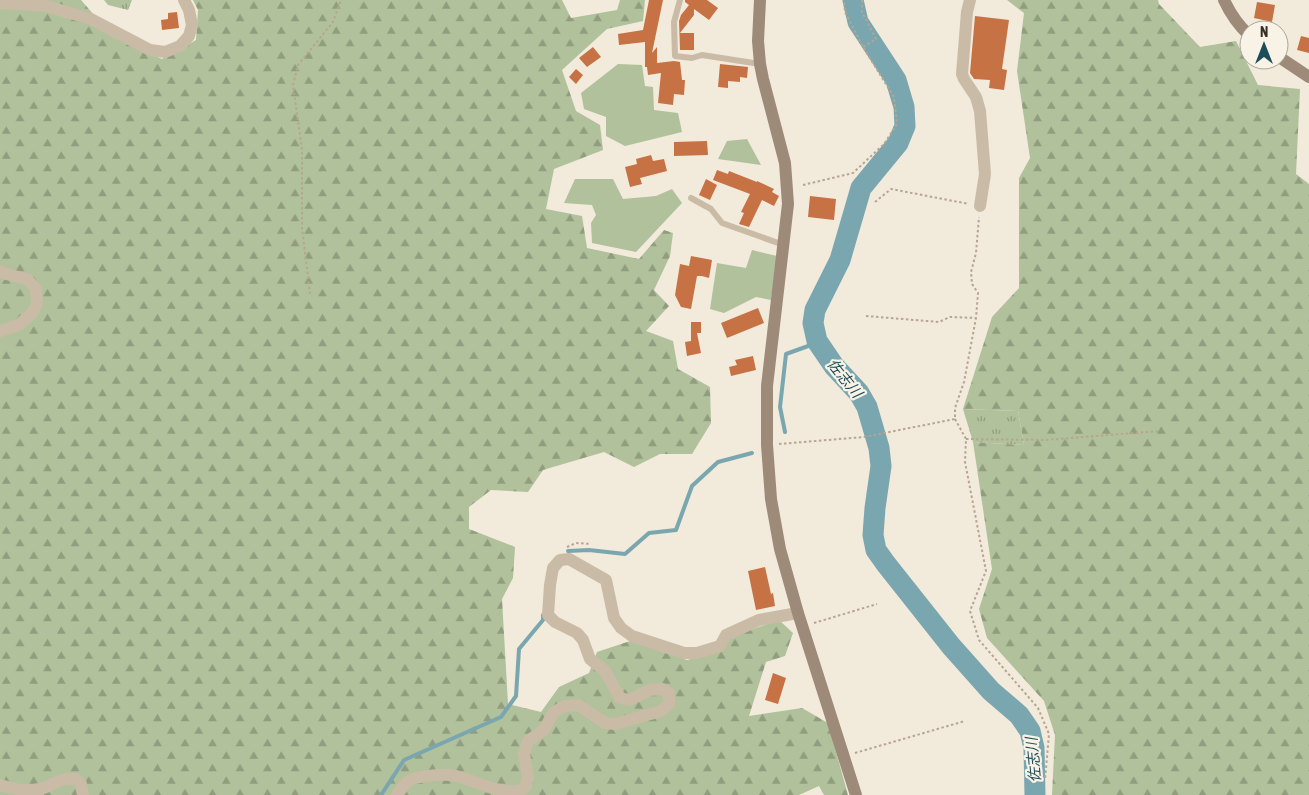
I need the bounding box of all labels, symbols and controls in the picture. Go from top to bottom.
north arrow [1239,20,1289,70]
text: N [1260,24,1268,40]
water label: 佐志川 [824,355,867,402]
water label: 佐志川 [1022,735,1043,783]

